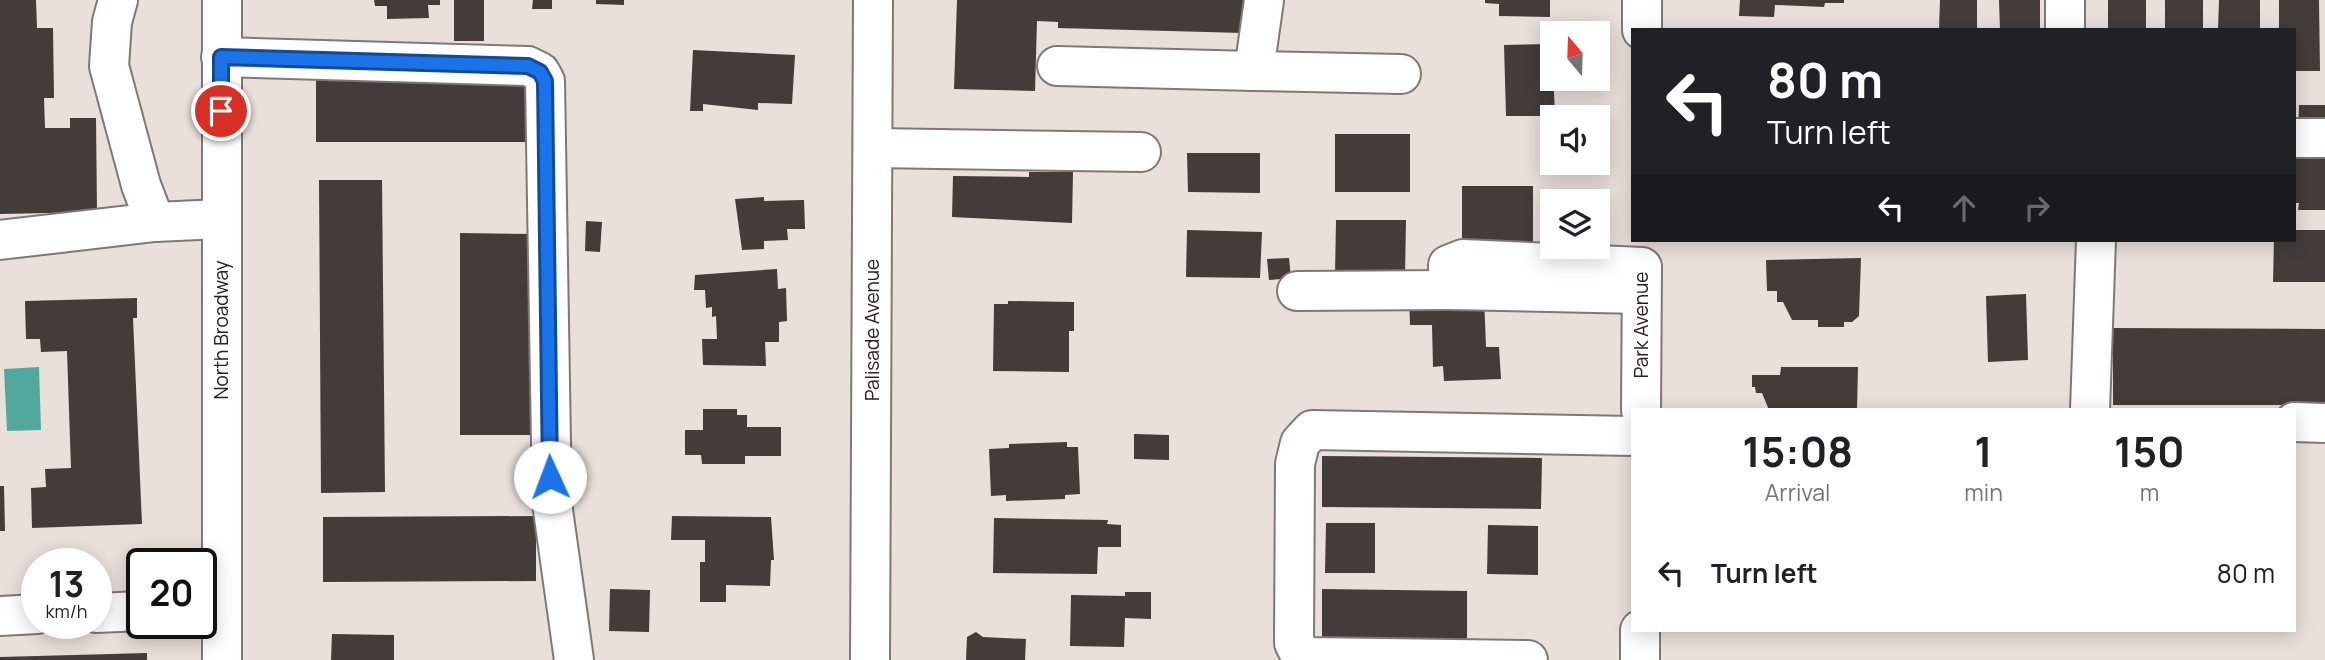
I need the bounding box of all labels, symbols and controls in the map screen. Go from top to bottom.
north arrow [1540,21,1610,91]
map controls [1540,21,1610,259]
text: 80 m [1767,46,1883,113]
icon: left [1652,56,1743,147]
pin [191,81,251,141]
icon: arrive [202,92,240,130]
button: sound [1540,105,1610,175]
text: Turn left [1767,110,1891,154]
button: layers [1540,189,1610,259]
icon: left [1872,189,1910,227]
icon: ahead [1945,189,1983,227]
icon: right [2018,189,2056,227]
street label: Palisade Avenue [859,259,885,401]
street label: North Broadway [208,260,234,400]
street label: Park Avenue [1628,272,1654,378]
text: 15:08 [1742,422,1853,480]
text: 1 [1974,422,1993,480]
text: 150 [2114,422,2185,480]
position arrow [513,440,587,514]
text: Arrival [1765,476,1830,508]
text: min [1964,476,2003,508]
text: m [2140,476,2159,508]
speed limit sign: 20 [126,548,217,639]
icon: left [1652,554,1690,592]
text: Turn left [1711,555,1818,591]
text: 80 m [2217,555,2275,591]
text: 13 [49,560,84,608]
text: km/h [46,599,87,623]

